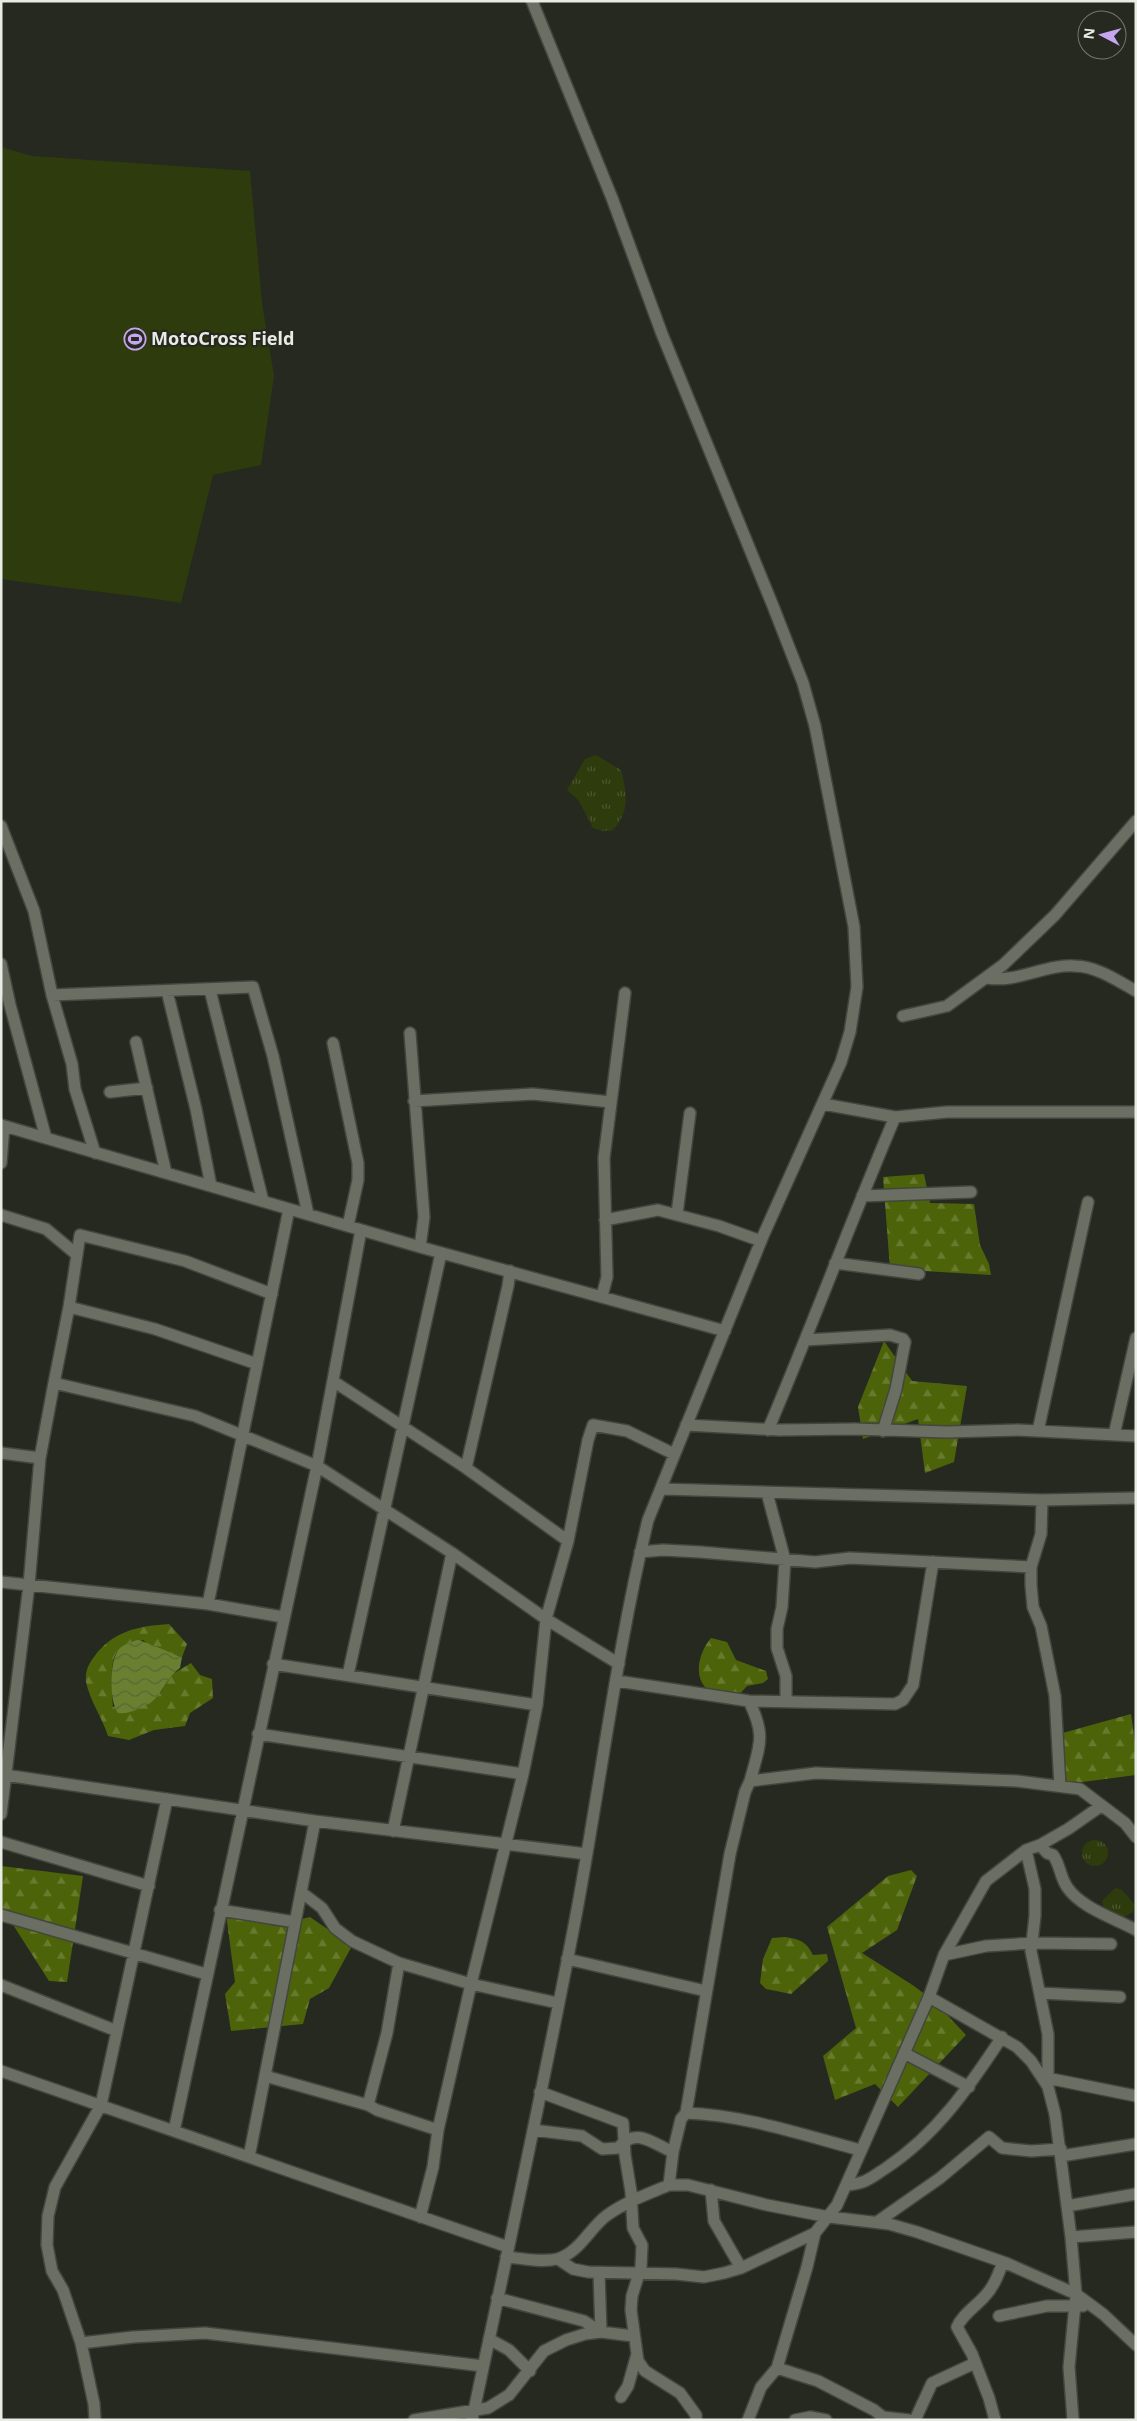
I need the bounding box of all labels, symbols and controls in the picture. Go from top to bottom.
north arrow [1077,10,1127,60]
text: N [1079,27,1099,40]
place label: MotoCross Field [151,326,294,350]
sports icon: MotoCross Field [123,327,147,351]

